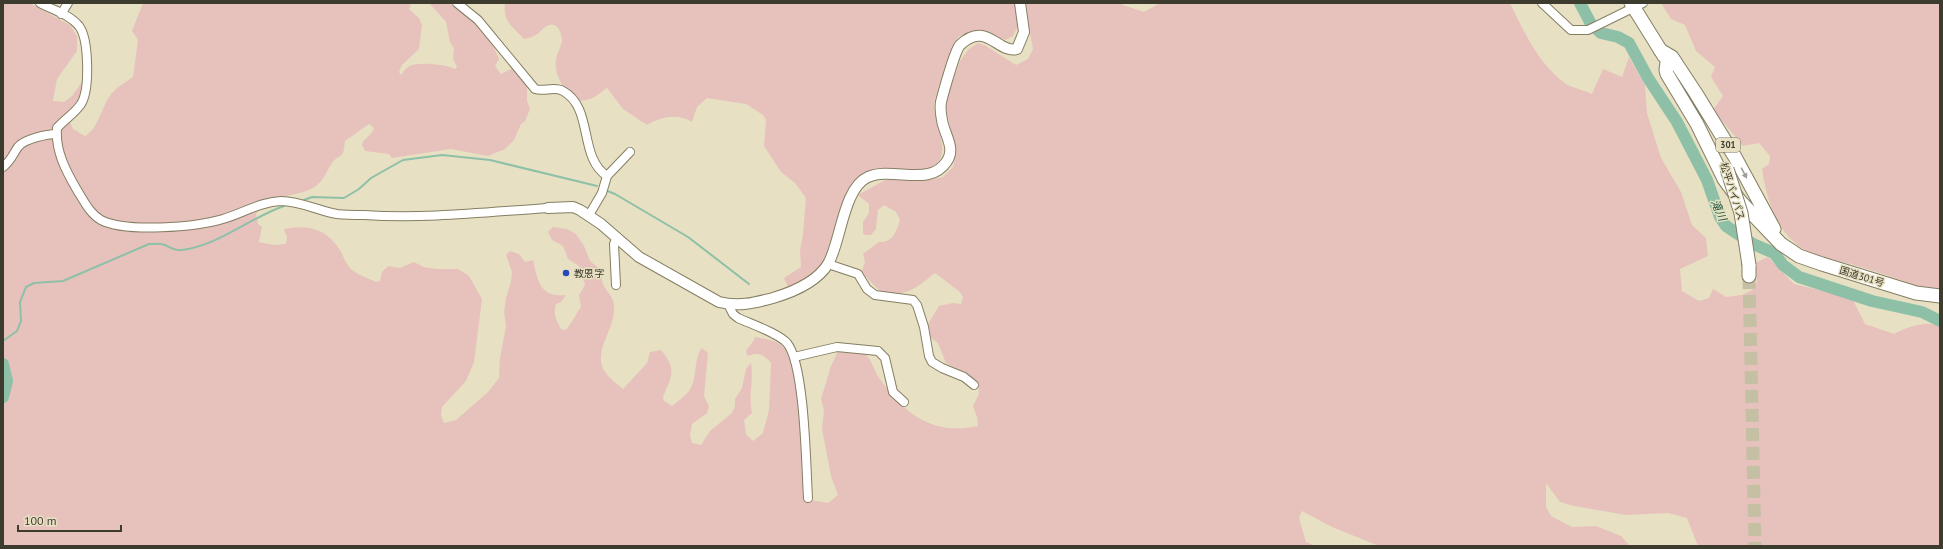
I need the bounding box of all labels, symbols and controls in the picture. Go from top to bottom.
road number: 301 [1716,138,1740,152]
street label: 松平バイパス [1717,161,1748,222]
one-way arrow [1740,168,1747,179]
water label: 滝川 [1708,197,1730,224]
street label: 国道301号 [1838,263,1886,289]
place label: 教恩字 [574,267,604,280]
marker: 教恩字 [561,268,571,278]
scale bar [18,507,121,533]
text: 100 m [24,513,57,528]

